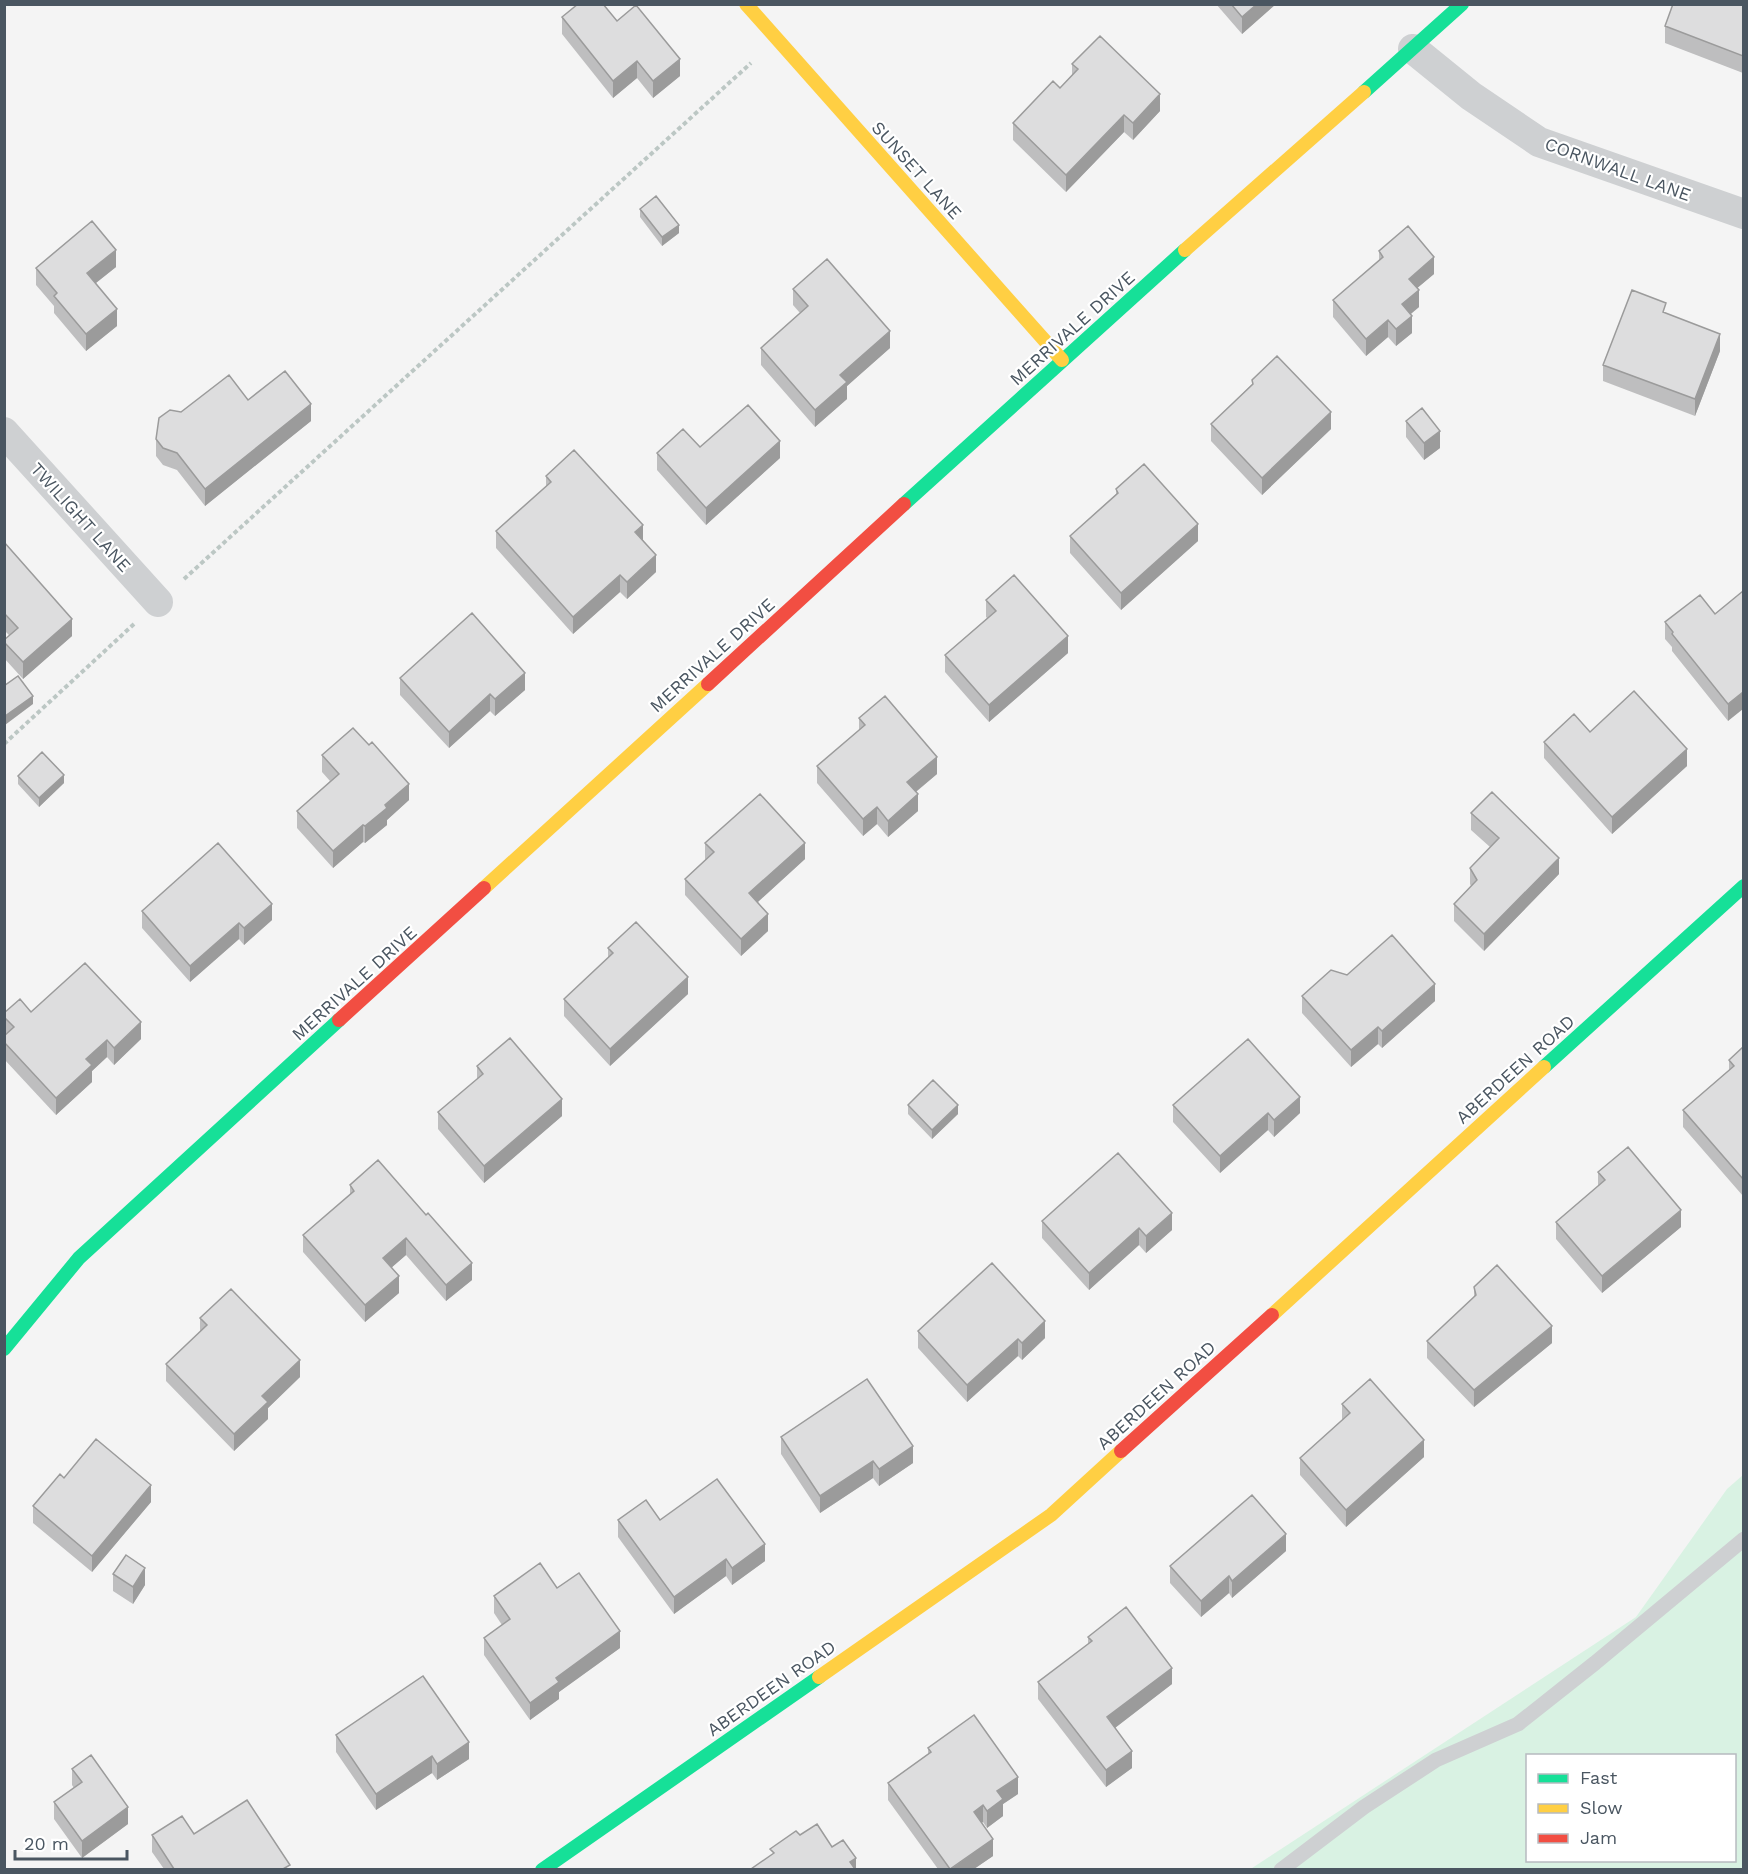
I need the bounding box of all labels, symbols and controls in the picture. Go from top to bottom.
street label: SUNSET LANE [868,117,966,223]
street label: CORNWALL LANE [1542,133,1694,205]
street label: MERRIVALE DRIVE [1005,267,1139,389]
street label: TWILIGHT LANE [26,458,136,576]
street label: MERRIVALE DRIVE [645,594,779,716]
street label: MERRIVALE DRIVE [287,922,421,1044]
street label: ABERDEEN ROAD [1451,1010,1579,1128]
street label: ABERDEEN ROAD [1092,1336,1220,1454]
street label: ABERDEEN ROAD [703,1636,839,1740]
legend [1526,1754,1736,1862]
text: Fast [1580,1767,1618,1788]
text: Slow [1580,1797,1623,1818]
scale bar [15,1823,128,1861]
text: Jam [1580,1827,1617,1848]
text: 20 m [24,1833,69,1854]

